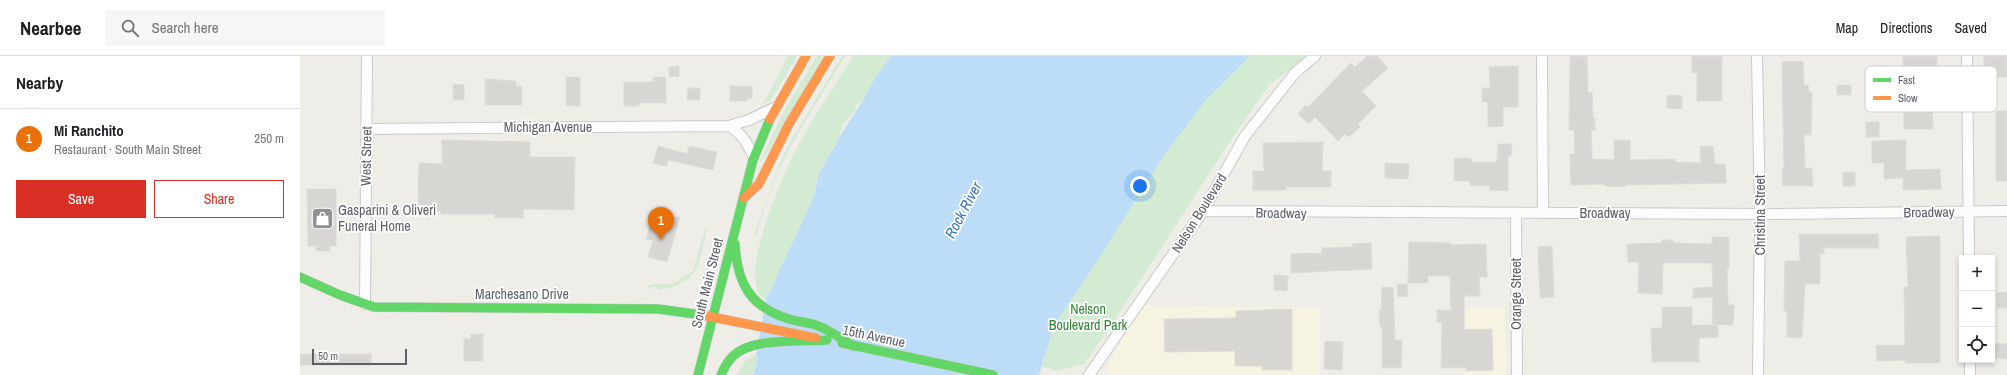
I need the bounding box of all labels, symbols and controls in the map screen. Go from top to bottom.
search box [105,10,385,46]
text: Nearbee [20,15,81,41]
icon: search [119,17,141,39]
text: Search here [151,17,219,38]
text: Map [1836,19,1858,37]
text: Directions [1880,19,1932,37]
text: Saved [1954,19,1987,37]
legend [1865,66,1997,112]
text: Nearby [16,71,63,94]
text: Fast [1898,73,1916,87]
text: Slow [1898,91,1918,105]
street label: Michigan Avenue [504,118,592,136]
text: Mi Ranchito [54,120,124,141]
street label: West Street [356,126,376,186]
text: 1 [26,130,32,147]
text: 250 m [254,130,284,147]
text: Restaurant · South Main Street [54,141,201,158]
street label: Nelson Boulevard [1167,170,1231,256]
street label: Christina Street [1751,175,1769,255]
your location [1130,176,1150,196]
water label: Rock River [939,177,987,242]
button: Save [16,180,146,218]
button: Share [154,180,284,218]
place label: Gasparini & Oliveri Funeral Home [338,201,436,235]
street label: Broadway [1903,203,1955,221]
street label: Broadway [1255,204,1307,222]
street label: Broadway [1579,204,1631,222]
shop icon: Gasparini & Oliveri Funeral Home [309,205,335,231]
pin: 1 [648,207,674,240]
street label: South Main Street [687,236,727,330]
map controls [1959,255,1995,363]
button: + [1959,255,1995,291]
street label: Orange Street [1507,258,1525,330]
street label: Marchesano Drive [475,285,569,303]
button: − [1959,291,1995,327]
park label: Nelson Boulevard Park [1049,300,1128,334]
street label: 15th Avenue [841,321,907,351]
button: locate [1959,327,1995,363]
scale bar [312,347,407,366]
text: 50 m [318,349,338,363]

